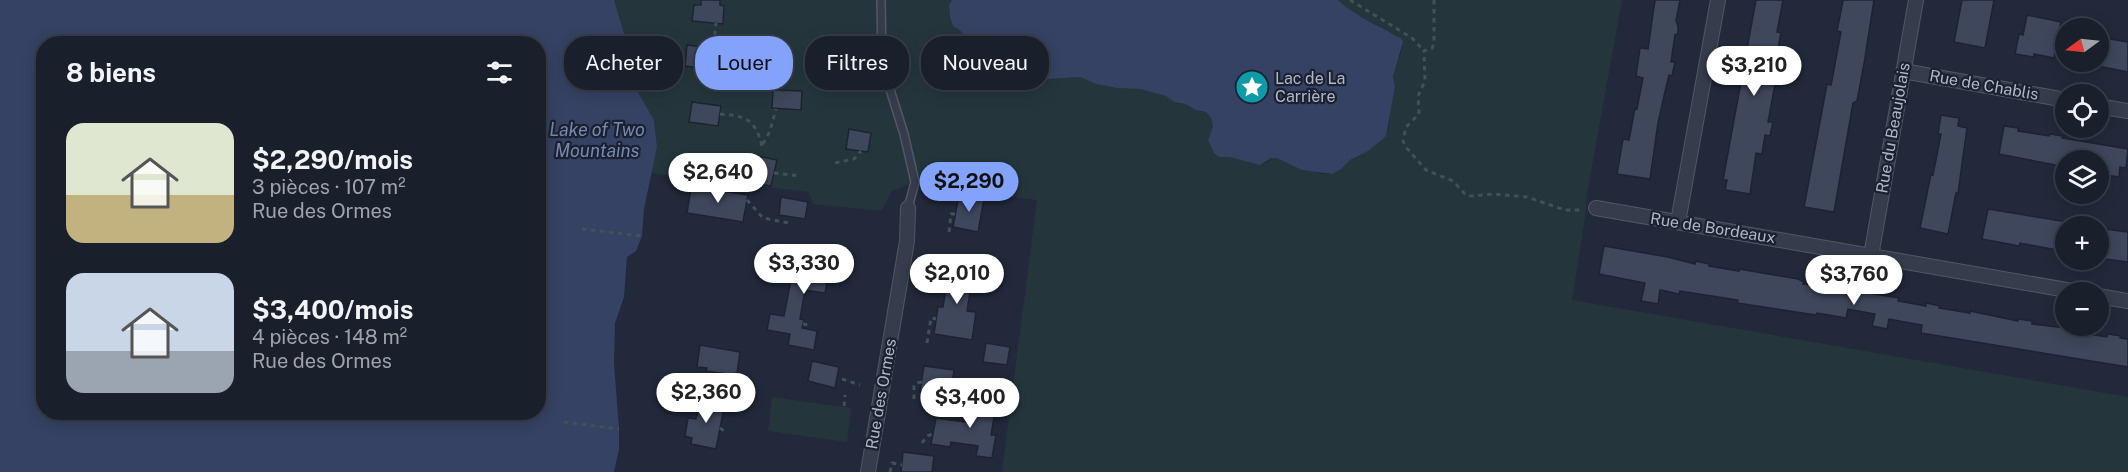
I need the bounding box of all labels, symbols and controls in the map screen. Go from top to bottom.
north arrow [2055,18,2109,72]
map controls [2055,18,2109,336]
chip: Acheter [564,36,683,90]
chip: Louer [695,36,793,90]
chip: Filtres [805,36,909,90]
chip: Nouveau [921,36,1049,90]
pin: $3,210 [1705,46,1803,97]
text: $3,210 [1721,53,1788,77]
icon: filters [483,56,516,89]
text: 8 biens [66,57,156,88]
street label: Rue du Beaujolais [1872,61,1914,195]
street label: Rue de Chablis [1928,66,2040,104]
place icon: Lac de La Carrière [1234,69,1270,105]
place label: Lac de La Carrière [1275,69,1345,106]
button: locate [2055,84,2109,138]
water label: Lake of Two Mountains [549,119,645,161]
text: $2,290/mois [252,144,413,175]
icon: home [114,147,186,219]
button: layers [2055,150,2109,204]
pin: $2,640 [669,153,767,204]
text: $2,640 [682,160,754,184]
pin: $2,290 [920,162,1018,213]
text: $2,290 [934,169,1004,193]
text: 3 pièces · 107 m² [252,175,405,199]
text: Rue des Ormes [252,199,392,223]
street label: Rue de Bordeaux [1649,209,1777,247]
button: + [2055,216,2109,270]
pin: $3,330 [755,244,853,295]
text: $3,330 [768,251,840,275]
pin: $2,010 [908,254,1006,305]
pin: $3,760 [1805,255,1903,306]
text: $2,010 [924,261,990,285]
text: $3,760 [1819,262,1889,286]
button: − [2055,282,2109,336]
text: $3,400/mois [252,294,413,325]
icon: home [114,297,186,369]
text: 4 pièces · 148 m² [252,325,407,349]
street label: Rue des Ormes [862,337,900,451]
text: Rue des Ormes [252,349,392,373]
pin: $2,360 [657,373,755,424]
pin: $3,400 [921,378,1019,429]
text: $2,360 [670,380,742,404]
text: $3,400 [934,385,1006,409]

